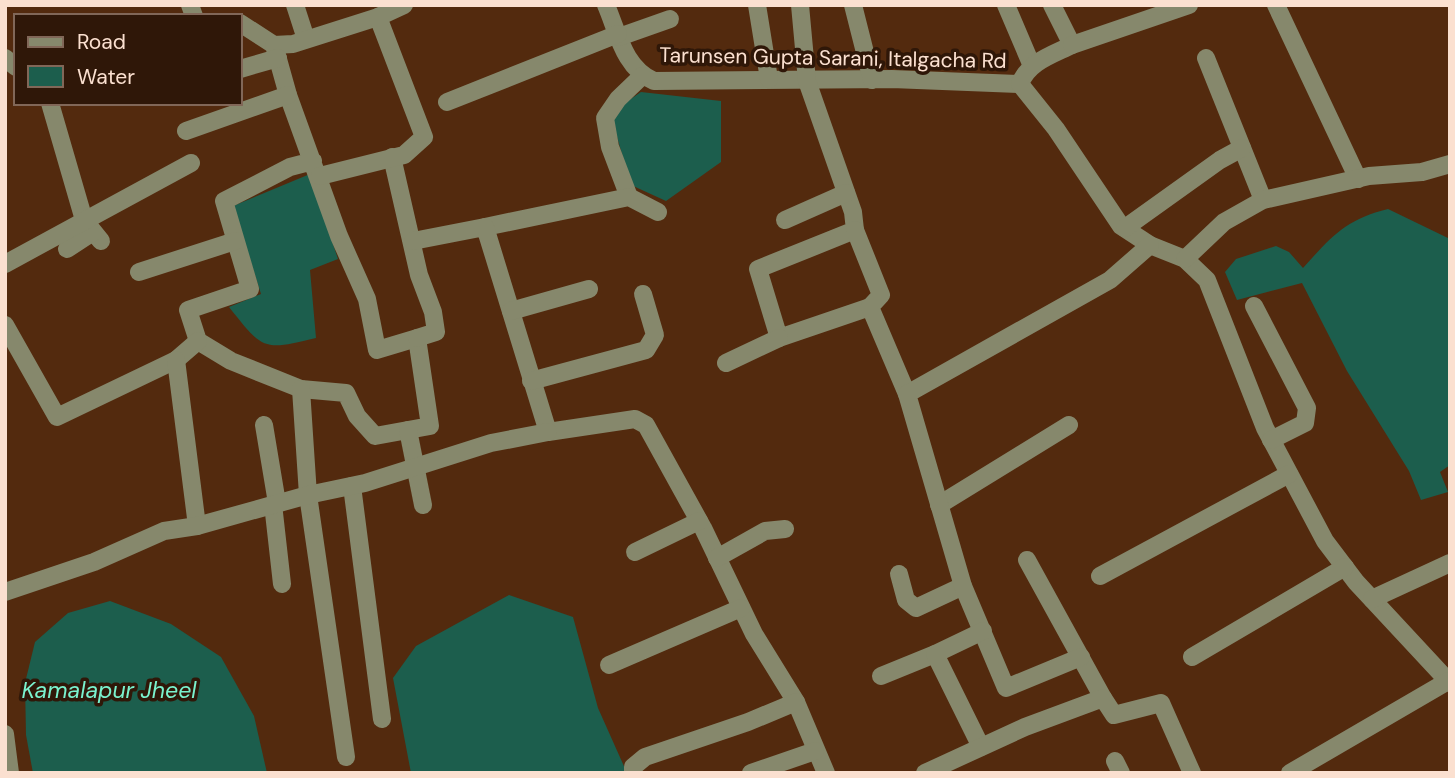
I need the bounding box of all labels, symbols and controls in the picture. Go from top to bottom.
legend [14,14,242,105]
text: Road [77,28,126,56]
street label: Tarunsen Gupta Sarani, Italgacha Rd [659,41,1007,75]
text: Water [77,63,135,91]
water label: Kamalapur Jheel [21,675,197,705]

